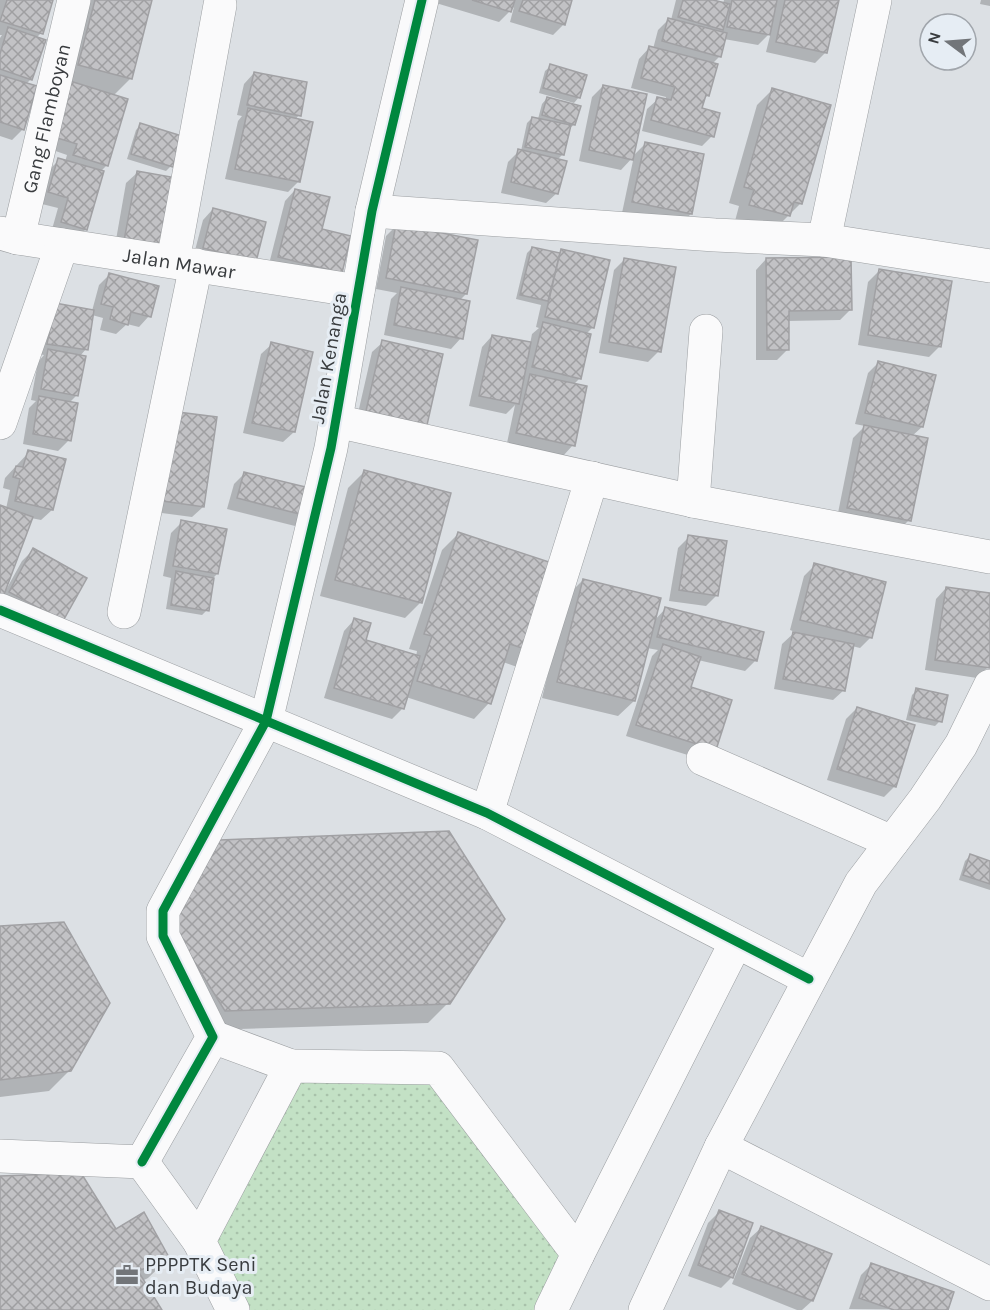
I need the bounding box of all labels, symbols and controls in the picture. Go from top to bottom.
north arrow [918,12,978,72]
text: N [923,30,945,46]
street label: Gang Flamboyan [18,41,75,196]
street label: Jalan Mawar [122,244,238,284]
street label: Jalan Kenanga [306,291,351,425]
place label: PPPPTK Seni dan Budaya [145,1253,257,1299]
office icon: PPPPTK Seni dan Budaya [114,1262,140,1288]

